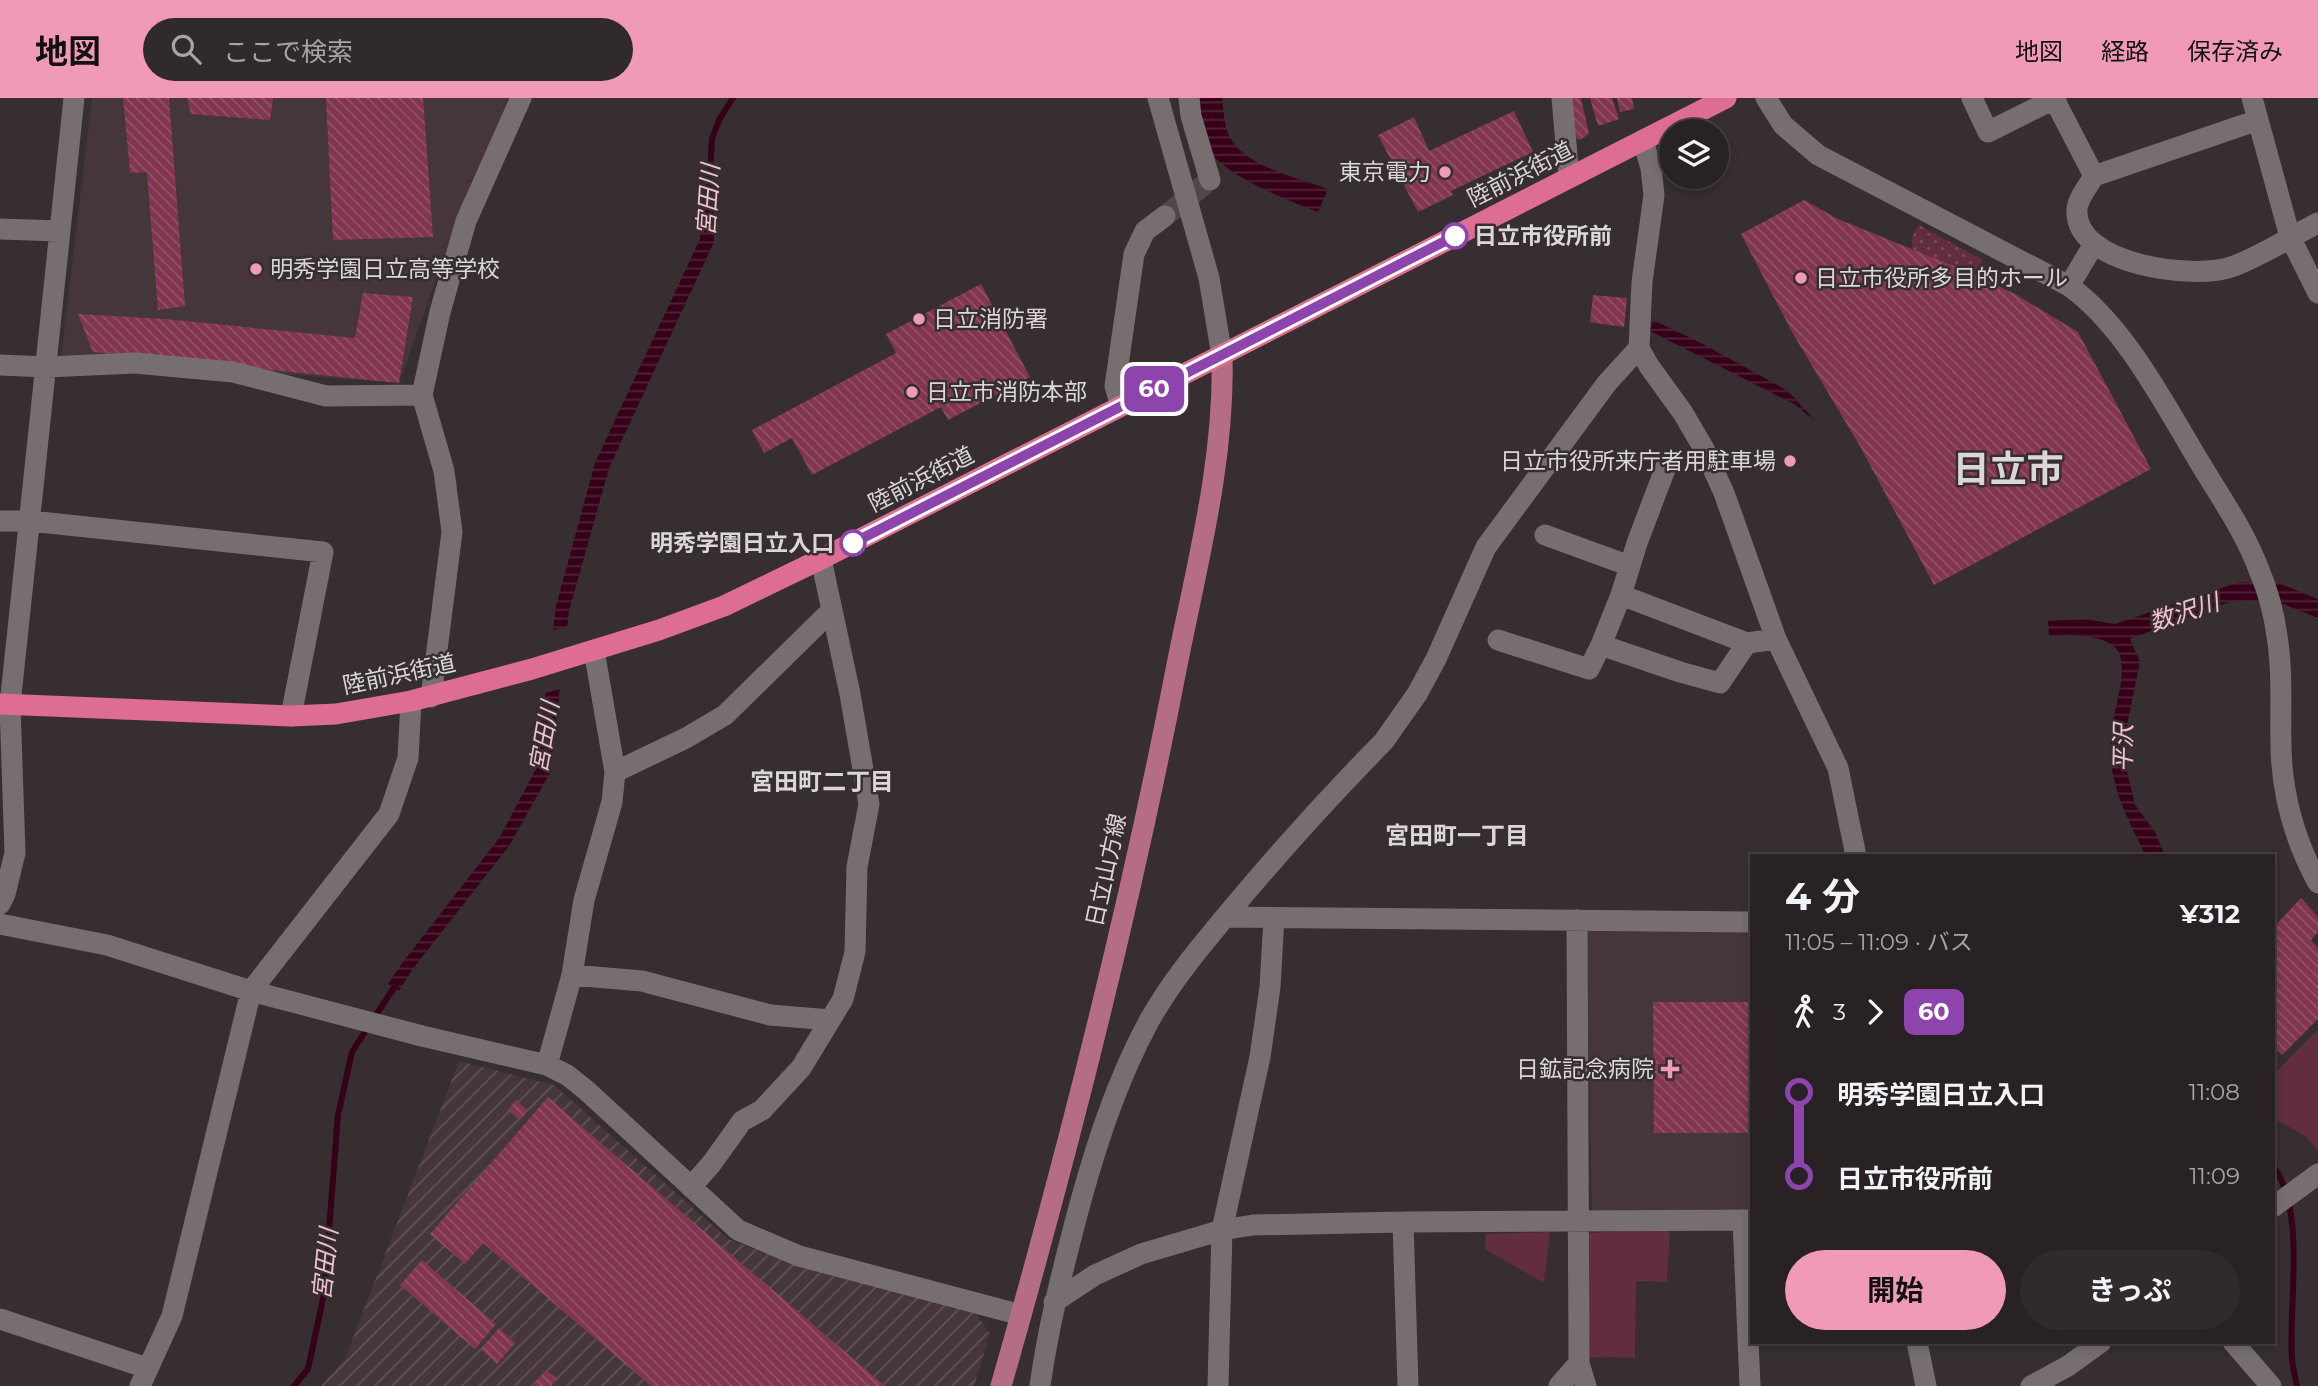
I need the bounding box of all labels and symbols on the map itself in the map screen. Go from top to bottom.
street label: 陸前浜街道 [1462,135,1578,213]
place label: 東京電力 [1339,158,1431,186]
water label: 宮田川 [691,160,725,237]
marker: 東京電力 [1437,164,1453,180]
place label: 日立市役所前 [1474,222,1612,250]
marker: 日立市役所前 [1442,223,1468,249]
place label: 明秀学園日立高等学校 [270,255,500,283]
marker: 明秀学園日立高等学校 [248,261,264,277]
place label: 日立市役所多目的ホール [1815,264,2068,292]
marker: 日立市役所多目的ホール [1793,270,1809,286]
place label: 日立消防署 [933,305,1048,333]
marker: 日立消防署 [911,311,927,327]
line badge: 60 [1122,366,1186,412]
place label: 日立市消防本部 [926,378,1087,406]
marker: 日立市消防本部 [904,384,920,400]
street label: 陸前浜街道 [863,440,979,518]
district label: 日立市 [1953,446,2064,491]
place label: 日立市役所来庁者用駐車場 [1500,447,1776,475]
marker: 日立市役所来庁者用駐車場 [1782,453,1798,469]
place label: 明秀学園日立入口 [650,529,834,557]
marker: 明秀学園日立入口 [840,530,866,556]
water label: 数沢川 [2145,586,2226,637]
street label: 陸前浜街道 [340,648,458,700]
water label: 宮田川 [523,696,565,775]
water label: 平沢 [2108,721,2138,772]
district label: 宮田町二丁目 [750,767,894,796]
street label: 日立山方線 [1080,811,1132,929]
district label: 宮田町一丁目 [1385,821,1529,850]
place label: 日鉱記念病院 [1516,1055,1654,1083]
marker: 日鉱記念病院 [1660,1059,1680,1079]
water label: 宮田川 [307,1224,343,1301]

